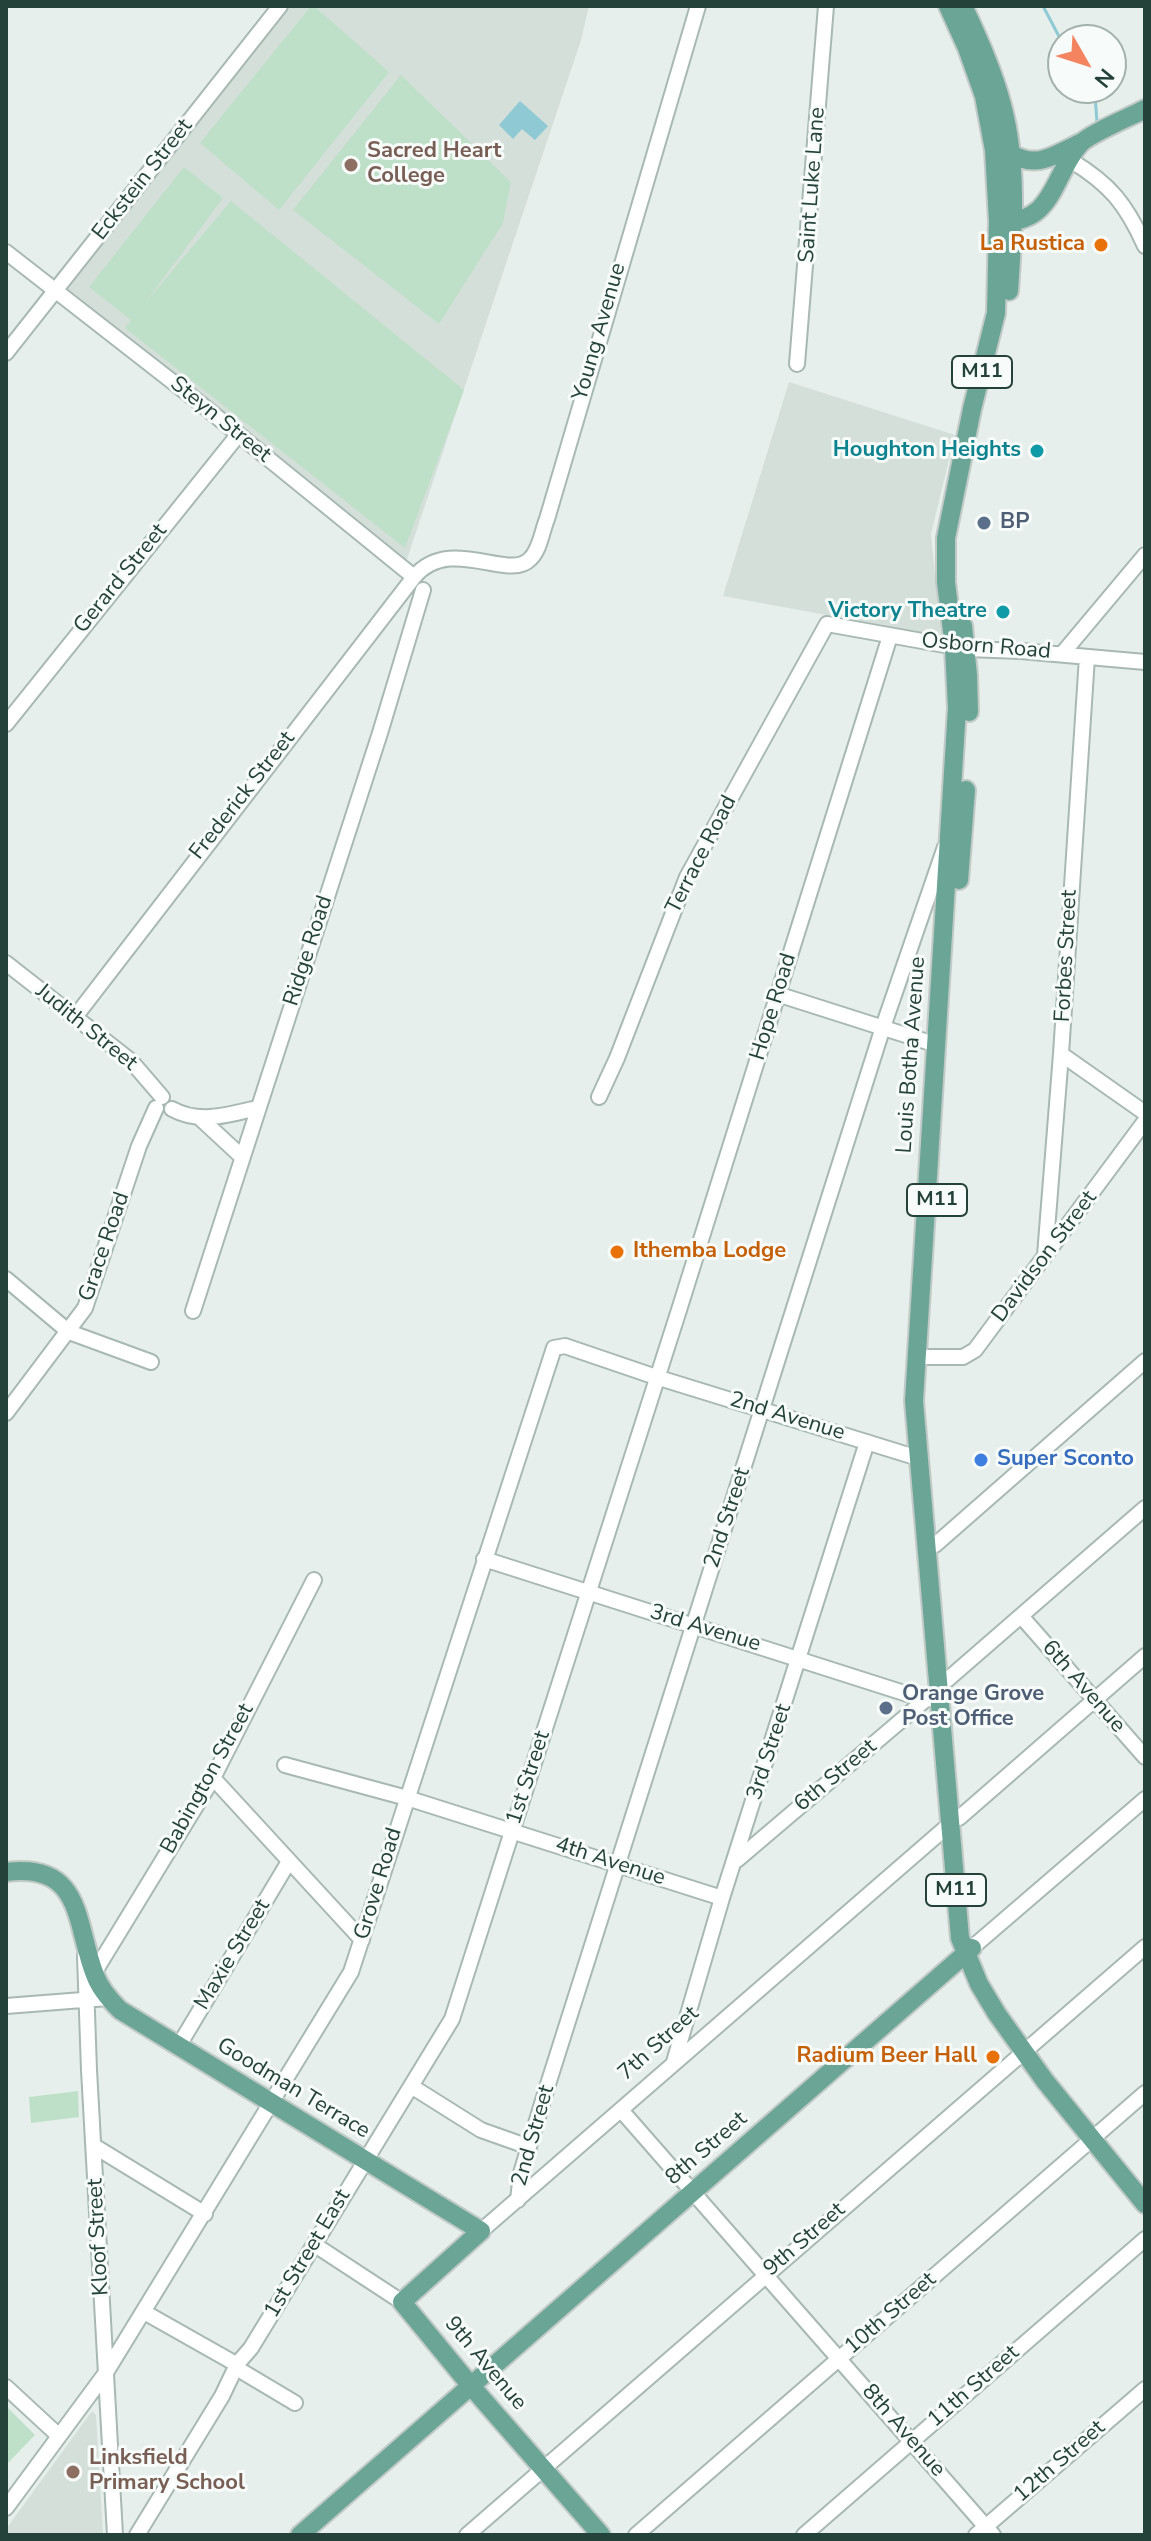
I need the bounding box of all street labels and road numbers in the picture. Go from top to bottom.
street label: Saint Luke Lane [794,106,832,264]
street label: Eckstein Street [87,114,199,246]
street label: Young Avenue [568,260,632,404]
road number: M11 [952,356,1012,388]
street label: Steyn Street [164,371,276,469]
street label: Gerard Street [69,519,173,639]
street label: Osborn Road [920,628,1052,666]
street label: Frederick Street [185,727,301,865]
street label: Terrace Road [661,792,743,918]
street label: Forbes Street [1050,889,1084,1023]
street label: Ridge Road [279,893,339,1009]
street label: Hope Road [745,950,803,1064]
street label: Louis Botha Avenue [892,956,932,1154]
street label: Judith Street [30,979,142,1077]
road number: M11 [907,1184,967,1216]
street label: Davidson Street [987,1186,1103,1328]
street label: Grace Road [74,1189,136,1305]
street label: 2nd Avenue [726,1387,848,1447]
street label: 2nd Street [699,1464,757,1572]
street label: 3rd Avenue [646,1600,764,1658]
street label: 6th Avenue [1036,1635,1130,1739]
street label: Babington Street [156,1699,260,1859]
street label: 3rd Street [742,1701,798,1803]
street label: 1st Street [501,1728,557,1828]
street label: 6th Street [790,1734,882,1818]
street label: Grove Road [349,1825,409,1943]
street label: 4th Avenue [552,1832,668,1892]
road number: M11 [926,1874,986,1906]
street label: Maxie Street [190,1895,276,2015]
street label: 7th Street [613,2001,705,2087]
street label: Goodman Terrace [212,2033,374,2145]
street label: 2nd Street [507,2082,561,2190]
street label: 8th Street [661,2107,753,2191]
street label: Kloof Street [83,2178,115,2296]
street label: 1st Street East [259,2185,357,2323]
street label: 9th Street [759,2198,851,2282]
street label: 10th Street [840,2267,942,2361]
street label: 9th Avenue [438,2312,532,2416]
street label: 11th Street [923,2340,1025,2434]
street label: 8th Avenue [856,2379,950,2483]
street label: 12th Street [1009,2415,1111,2509]

